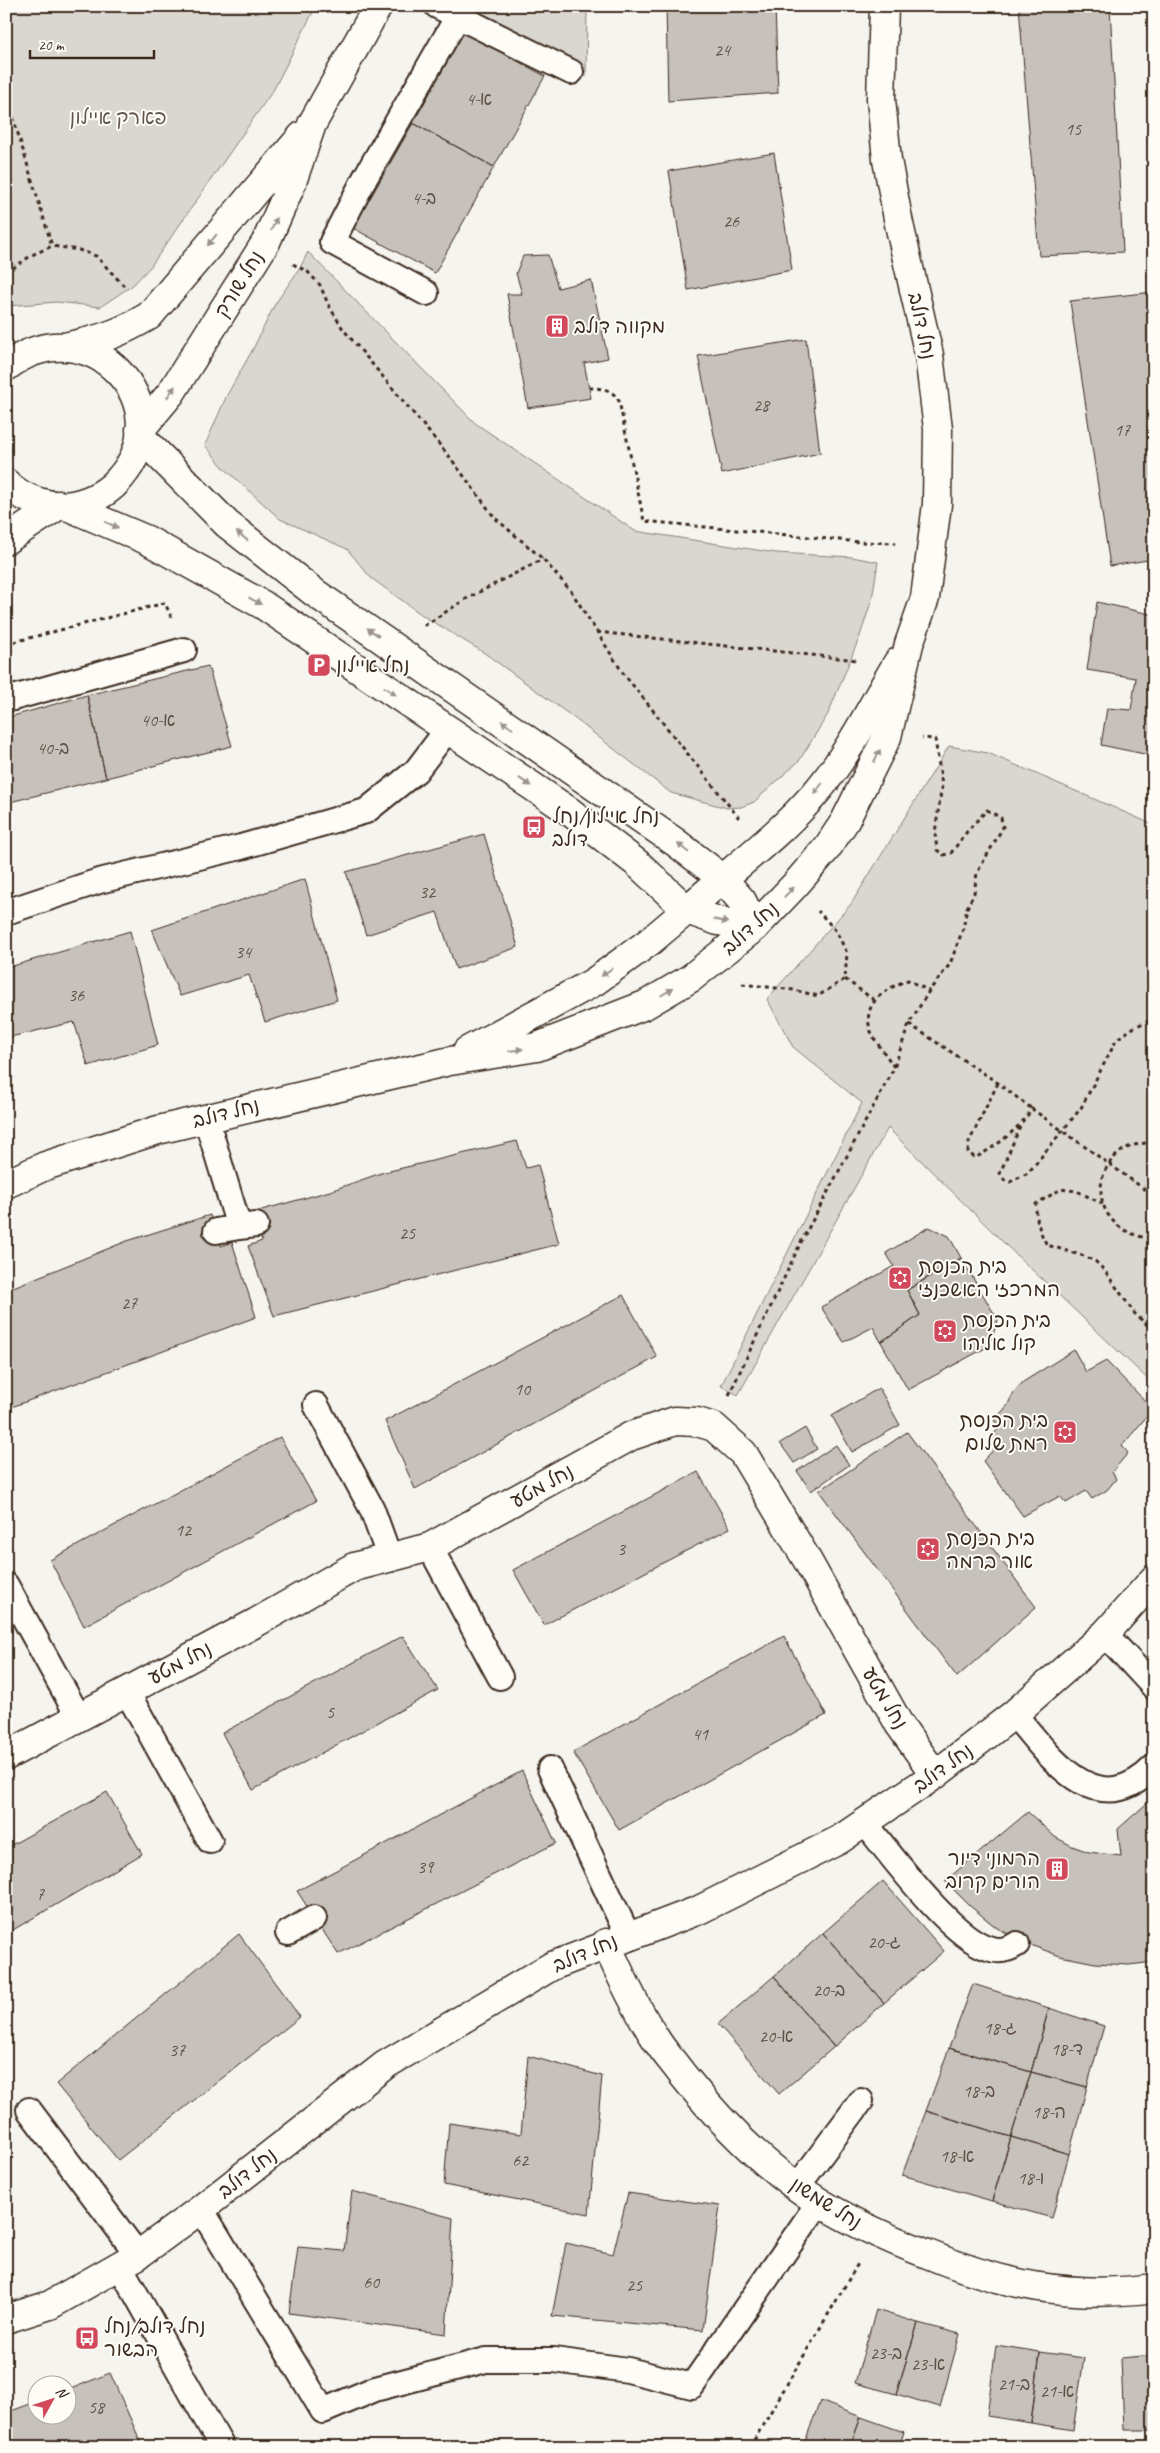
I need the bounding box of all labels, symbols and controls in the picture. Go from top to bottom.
scale bar [30,28,154,60]
text: 20 m [38,36,65,55]
house number: 24 [714,39,732,61]
house number: 4-א [466,88,492,110]
park label: פארק איילון [69,105,167,130]
house number: 15 [1065,118,1082,140]
house number: 4-ב [412,187,436,209]
house number: 26 [723,210,740,232]
one-way arrow [270,217,278,231]
one-way arrow [207,234,218,247]
street label: נחל שורק [209,246,269,322]
street label: נחל דולב [903,290,941,362]
building icon: מקווה דולב [544,313,570,339]
place label: מקווה דולב [574,314,665,339]
one-way arrow [166,386,176,399]
house number: 28 [753,394,771,416]
house number: 17 [1114,419,1131,441]
one-way arrow [105,521,119,529]
one-way arrow [236,531,249,542]
one-way arrow [248,597,262,605]
one-way arrow [367,628,380,637]
parking icon: נחל איילון [306,652,332,678]
place label: נחל איילון [336,653,410,678]
one-way arrow [384,686,397,696]
house number: 40-א [141,709,175,731]
one-way arrow [500,720,514,730]
house number: 40-ב [37,737,69,759]
one-way arrow [873,749,881,763]
one-way arrow [518,777,532,786]
one-way arrow [813,782,823,796]
place label: נחל איילון/נחל דולב [552,804,659,852]
bus stop icon: נחל איילון/נחל דולב [521,814,547,840]
one-way arrow [677,843,690,854]
house number: 32 [419,881,437,903]
one-way arrow [783,886,795,898]
street label: נחל דולב [716,896,784,960]
one-way arrow [713,917,728,925]
house number: 34 [235,941,253,963]
one-way arrow [600,967,614,977]
house number: 36 [68,984,85,1006]
one-way arrow [660,988,674,997]
one-way arrow [508,1046,524,1054]
street label: נחל דולב [190,1093,262,1133]
house number: 25 [399,1222,416,1244]
place label: בית הכנסת המרכזי האשכנזי [918,1254,1060,1302]
synagogue icon: בית הכנסת המרכזי האשכנזי [887,1265,913,1291]
house number: 27 [121,1292,138,1314]
place label: בית הכנסת קול אליהו [962,1308,1051,1356]
synagogue icon: בית הכנסת קול אליהו [932,1318,958,1344]
house number: 10 [514,1378,532,1400]
place label: בית הכנסת רמת שלום [959,1408,1048,1456]
synagogue icon: בית הכנסת רמת שלום [1052,1419,1078,1445]
street label: נחל מטע [506,1459,578,1513]
house number: 12 [175,1519,193,1541]
place label: בית הכנסת אור ברמה [946,1526,1035,1574]
synagogue icon: בית הכנסת אור ברמה [915,1536,941,1562]
house number: 3 [617,1538,627,1560]
street label: נחל מטע [144,1636,216,1690]
street label: נחל מטע [857,1662,913,1734]
house number: 5 [326,1701,335,1723]
house number: 41 [692,1723,709,1745]
street label: נחל דולב [908,1738,978,1798]
place label: הרמוני דיור הורים קרוב [945,1846,1040,1894]
house number: 39 [417,1856,435,1878]
building icon: הרמוני דיור הורים קרוב [1044,1856,1070,1882]
house number: 7 [36,1883,45,1905]
street label: נחל דולב [549,1928,621,1978]
house number: 20-ג [867,1931,901,1953]
house number: 20-ב [813,1979,845,2001]
house number: 18-ג [983,2017,1017,2039]
house number: 20-א [759,2025,793,2047]
house number: 18-ד [1051,2038,1083,2060]
house number: 37 [169,2039,186,2061]
house number: 18-ב [963,2080,995,2102]
house number: 18-ה [1032,2101,1066,2123]
street label: נחל דולב [213,2142,281,2204]
house number: 18-א [940,2145,974,2167]
house number: 62 [512,2149,530,2171]
house number: 18-ו [1018,2167,1044,2189]
street label: נחל שמשון [786,2171,866,2235]
house number: 60 [363,2271,381,2293]
house number: 25 [626,2274,643,2296]
place label: נחל דולב/נחל הבשור [104,2314,206,2362]
bus stop icon: נחל דולב/נחל הבשור [74,2325,100,2351]
house number: 23-ב [870,2342,902,2364]
house number: 23-א [911,2353,945,2375]
house number: 21-ב [998,2373,1030,2395]
north arrow [28,2376,78,2426]
house number: 21-א [1040,2380,1074,2402]
text: N [52,2383,72,2403]
house number: 58 [88,2396,106,2418]

